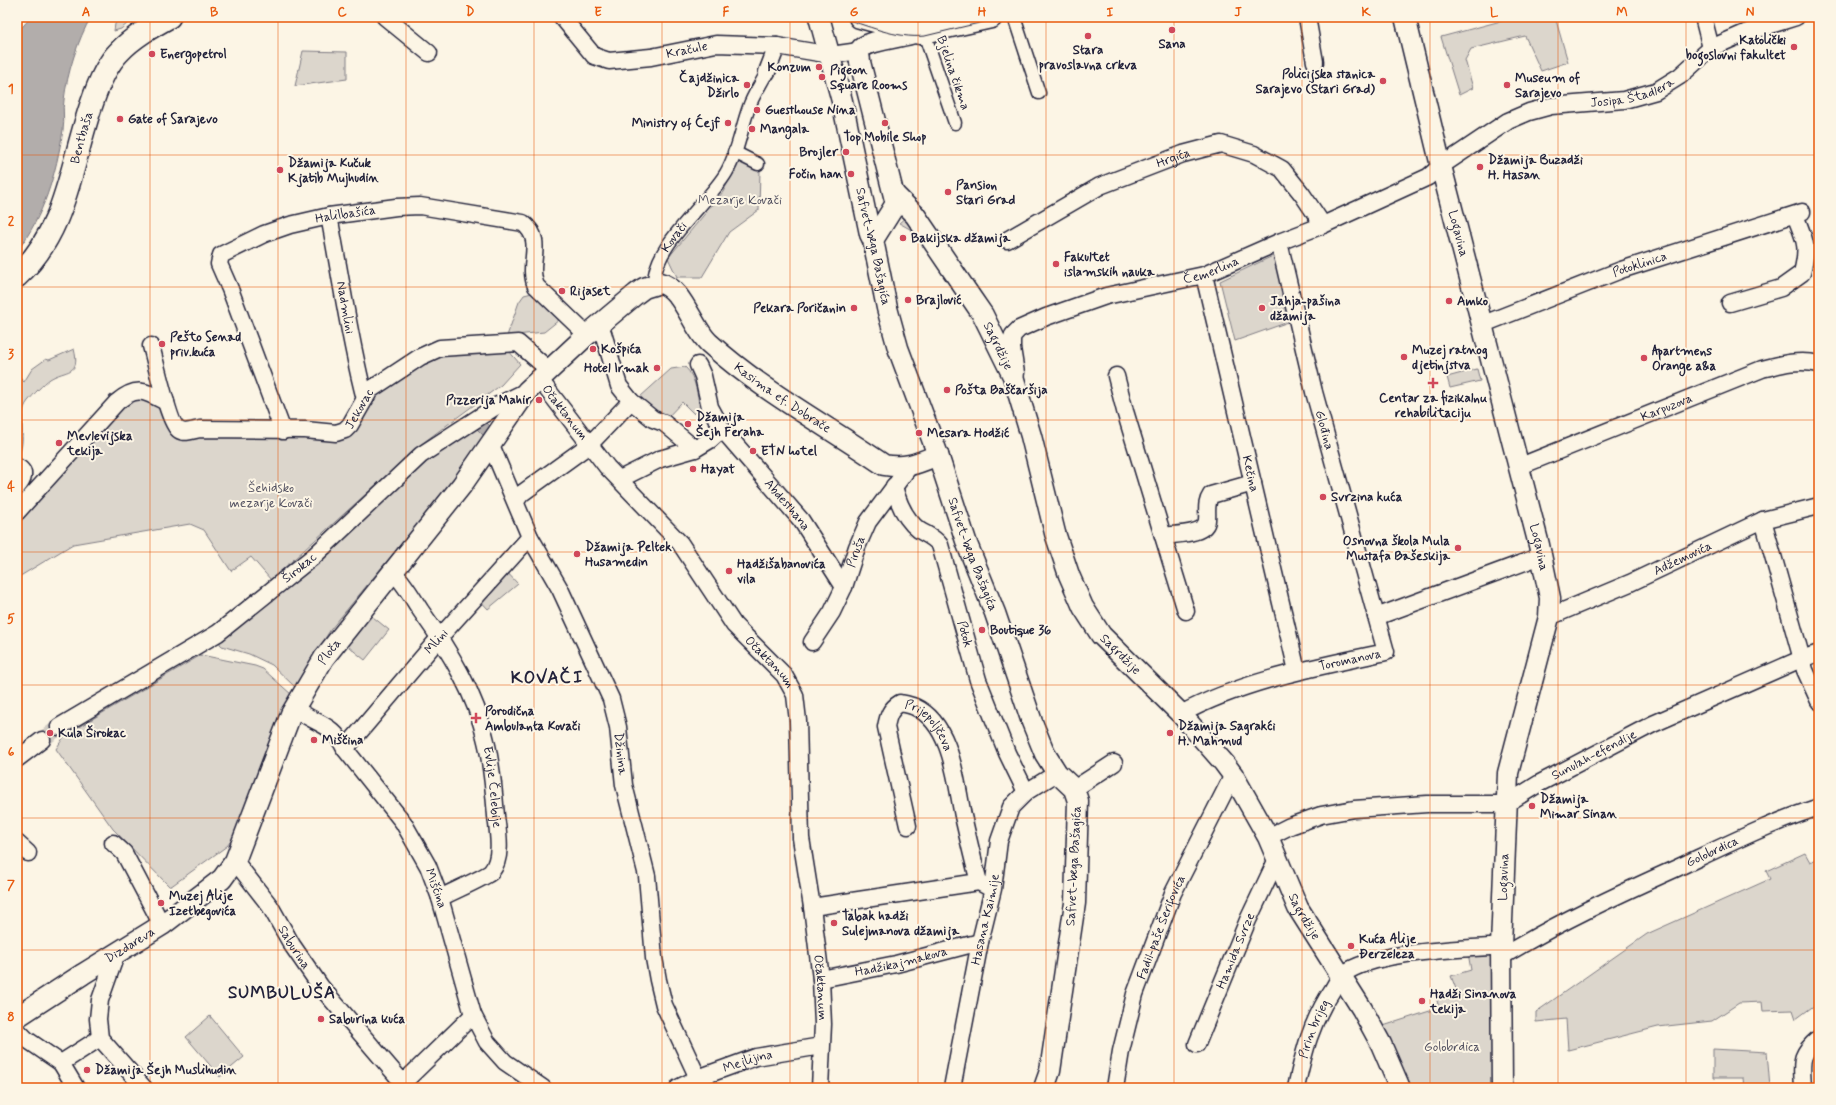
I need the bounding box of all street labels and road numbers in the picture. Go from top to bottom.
street label: Bjelina čikma [932,34,974,112]
street label: Kračule [664,37,709,62]
street label: Josipa Štadlera [1590,73,1678,111]
street label: Bentbaša [66,109,97,166]
street label: Hrgića [1154,144,1192,172]
street label: Safvet-bega Bašagića [852,186,895,307]
street label: Halilbašića [313,201,377,227]
street label: Logavina [1444,208,1473,259]
street label: Kovači [657,218,691,256]
street label: Potoklinica [1610,247,1669,281]
street label: Čemerlina [1181,252,1242,288]
street label: Nadmlini [332,280,359,335]
street label: Sagrdžije [979,319,1017,373]
street label: Kasima ef. Dobrače [730,359,834,437]
street label: Očaktanum [538,381,592,444]
street label: Jekovac [341,386,377,432]
street label: Karpuzova [1638,389,1695,425]
street label: Glođina [1311,408,1337,452]
street label: Kečina [1238,454,1263,493]
street label: Abdesthana [761,475,814,534]
street label: Safvet-bega Bašagića [944,495,1002,614]
street label: Logavina [1525,522,1553,573]
street label: Piruša [842,533,870,570]
street label: Adžemovića [1651,537,1715,579]
street label: Širokac [278,549,320,587]
street label: Potok [953,619,977,650]
street label: Mlini [420,625,452,658]
street label: Sagrdžije [1096,630,1145,678]
street label: Očaktanum [741,632,798,691]
street label: Ploča [314,635,345,668]
street label: Toromanova [1317,645,1383,675]
street label: Prijepoljčeva [903,696,957,753]
street label: Sunulah-efendije [1548,726,1639,784]
street label: Džinina [610,732,631,776]
street label: Evlije Čelebije [479,745,506,829]
street label: Safvet-bega Bašagića [1062,805,1086,926]
street label: Golobrdica [1683,832,1741,871]
street label: Logavina [1495,853,1515,901]
street label: Mišćina [421,866,451,910]
street label: Fadil-paše Šerifovića [1133,871,1190,982]
street label: Hasana Kaimije [967,873,1003,966]
street label: Sagrdžije [1284,891,1325,943]
street label: Hamida Svrze [1212,910,1259,991]
street label: Saburina [274,922,315,973]
street label: Dizdareva [102,923,158,967]
street label: Hadžikajmakova [853,942,949,981]
street label: Očaktanum [810,954,831,1021]
street label: Pirin brijeg [1295,996,1333,1060]
street label: Mejlijina [721,1046,774,1077]

